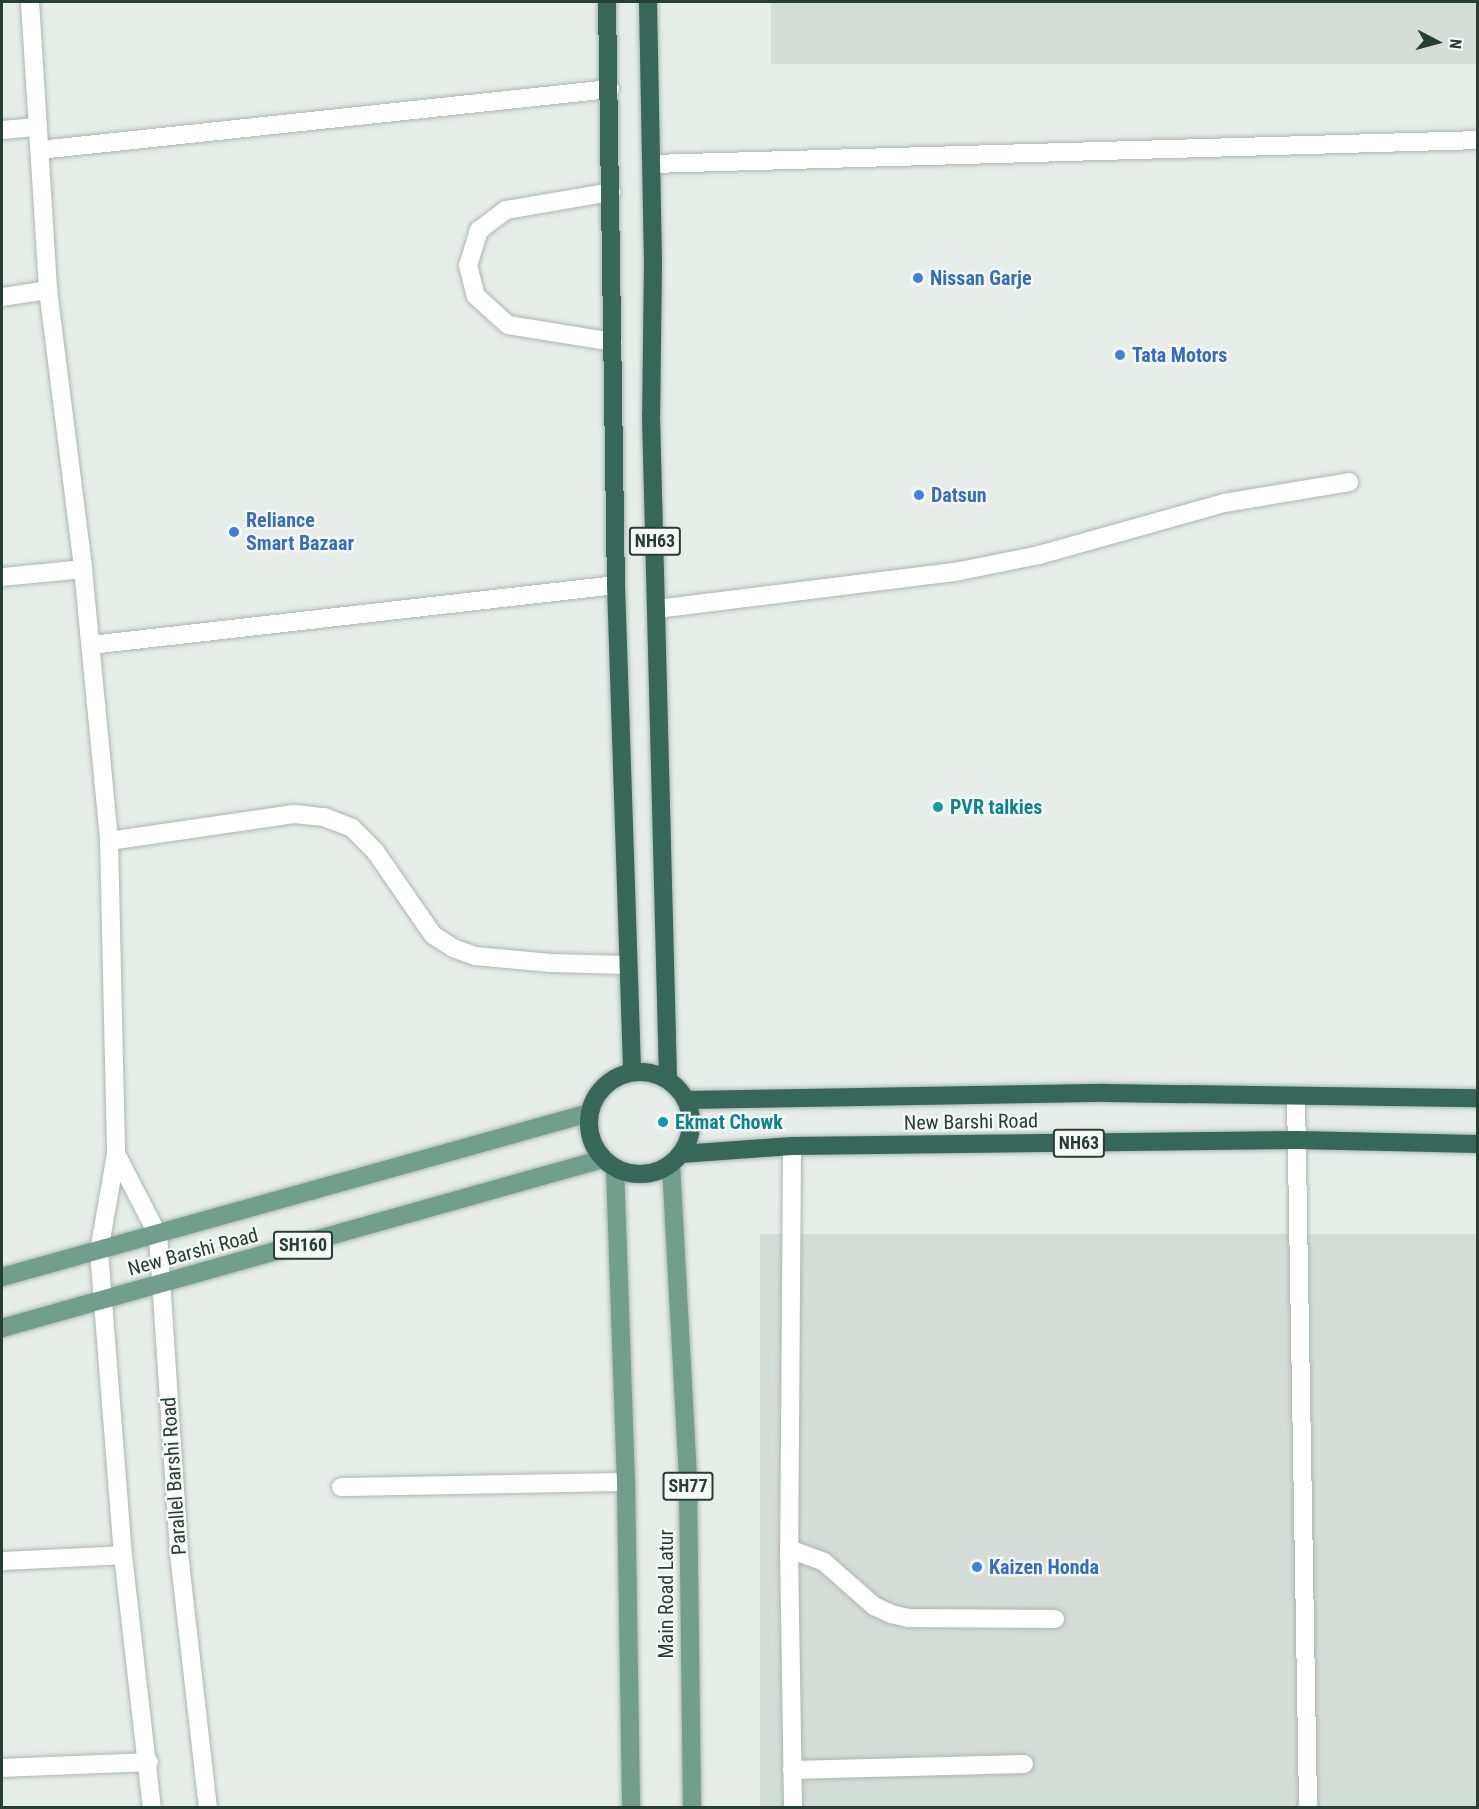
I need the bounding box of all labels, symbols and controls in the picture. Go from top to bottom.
north arrow [1407,12,1467,72]
text: N [1445,38,1465,50]
place label: Nissan Garje [930,266,1032,290]
marker: Nissan Garje [911,271,925,285]
place label: Tata Motors [1132,343,1227,367]
marker: Tata Motors [1113,348,1127,362]
place label: Datsun [931,483,987,507]
marker: Datsun [912,488,926,502]
place label: Reliance Smart Bazaar [246,508,354,555]
marker: Reliance Smart Bazaar [227,525,241,539]
road number: NH63 [628,526,682,556]
place label: PVR talkies [950,795,1042,819]
marker: PVR talkies [931,800,945,814]
street label: New Barshi Road [904,1109,1038,1135]
place label: Ekmat Chowk [675,1110,783,1134]
marker: Ekmat Chowk [656,1115,670,1129]
road number: NH63 [1052,1128,1106,1158]
street label: New Barshi Road [125,1223,261,1281]
road number: SH160 [272,1230,334,1260]
street label: Parallel Barshi Road [157,1396,191,1556]
road number: SH77 [662,1471,714,1501]
street label: Main Road Latur [654,1529,678,1659]
place label: Kaizen Honda [989,1555,1099,1579]
marker: Kaizen Honda [970,1560,984,1574]

